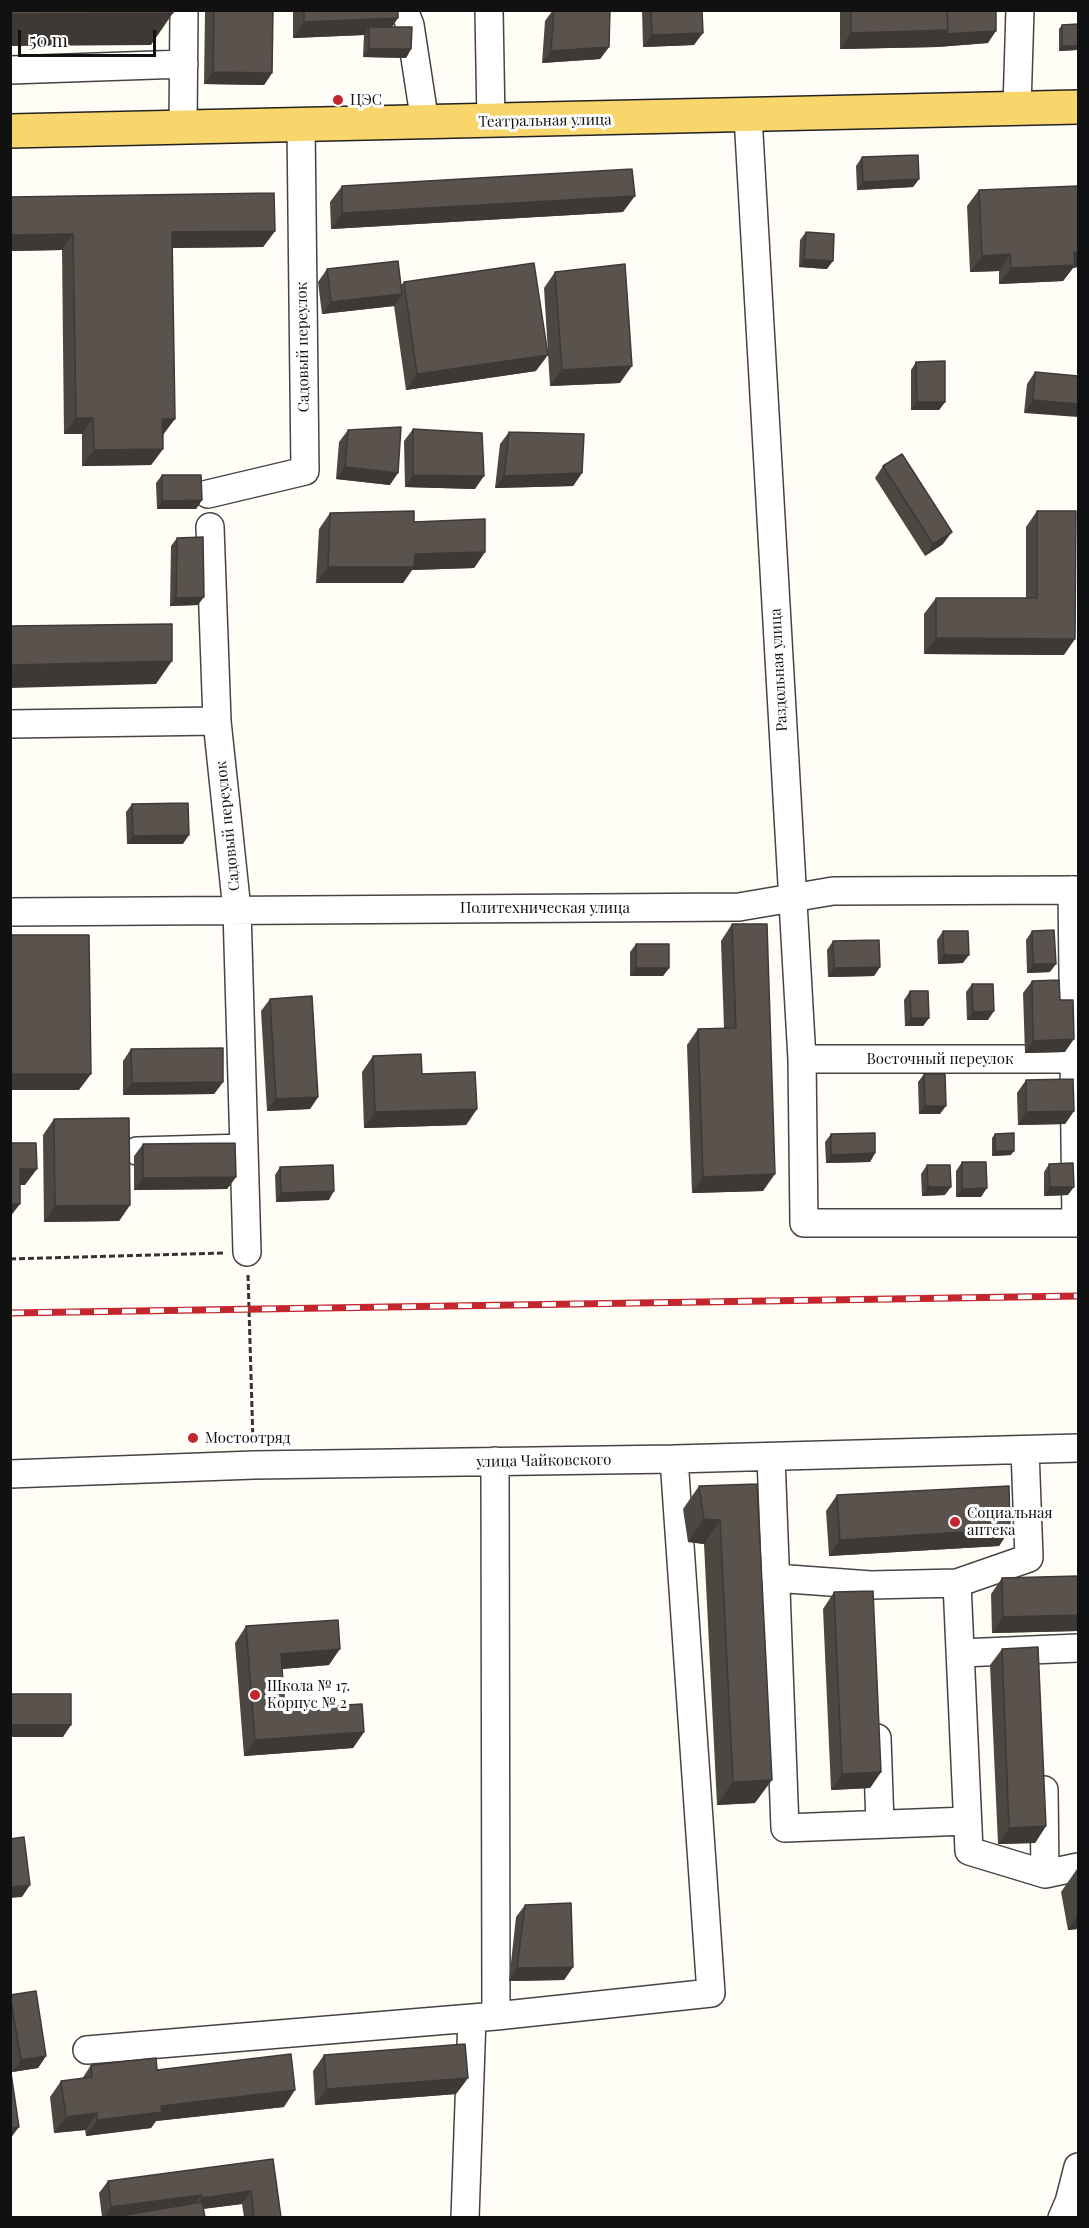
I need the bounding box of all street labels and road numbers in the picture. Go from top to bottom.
street label: Театральная улица [478,111,612,131]
street label: Садовый переулок [293,282,313,412]
street label: Раздольная улица [767,608,791,732]
street label: Садовый переулок [212,760,244,892]
street label: Политехническая улица [460,899,630,917]
street label: Восточный переулок [866,1050,1014,1068]
street label: улица Чайковского [476,1451,612,1471]

